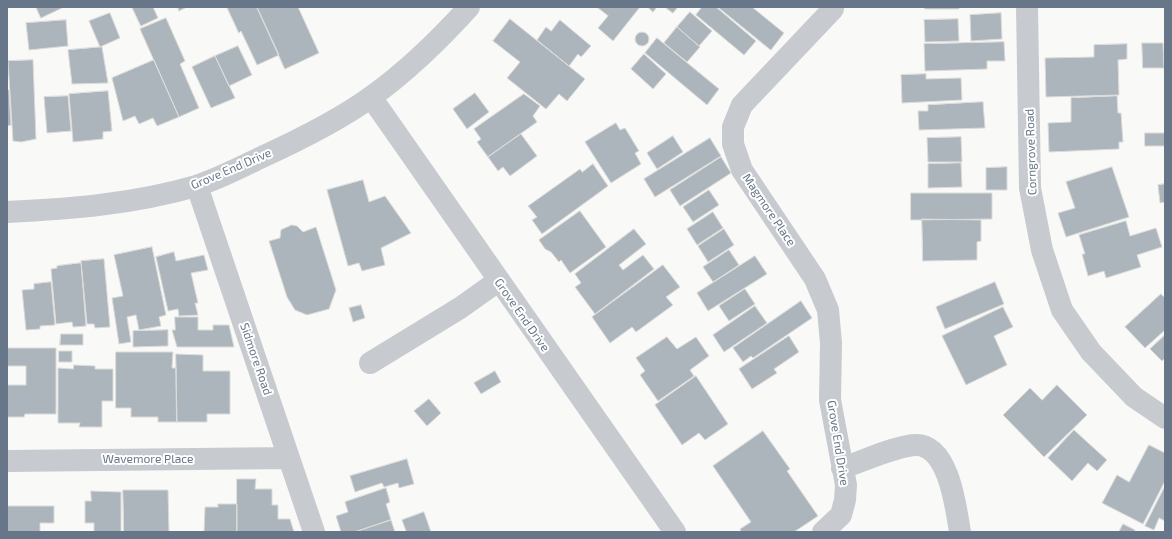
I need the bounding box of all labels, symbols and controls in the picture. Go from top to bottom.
street label: Corngrove Road [1022,108,1040,196]
street label: Grove End Drive [189,146,273,192]
street label: Magmore Place [739,171,799,249]
street label: Grove End Drive [491,276,553,354]
street label: Sidmore Road [237,321,275,397]
street label: Grove End Drive [824,399,852,487]
street label: Wavemore Place [102,452,194,466]

